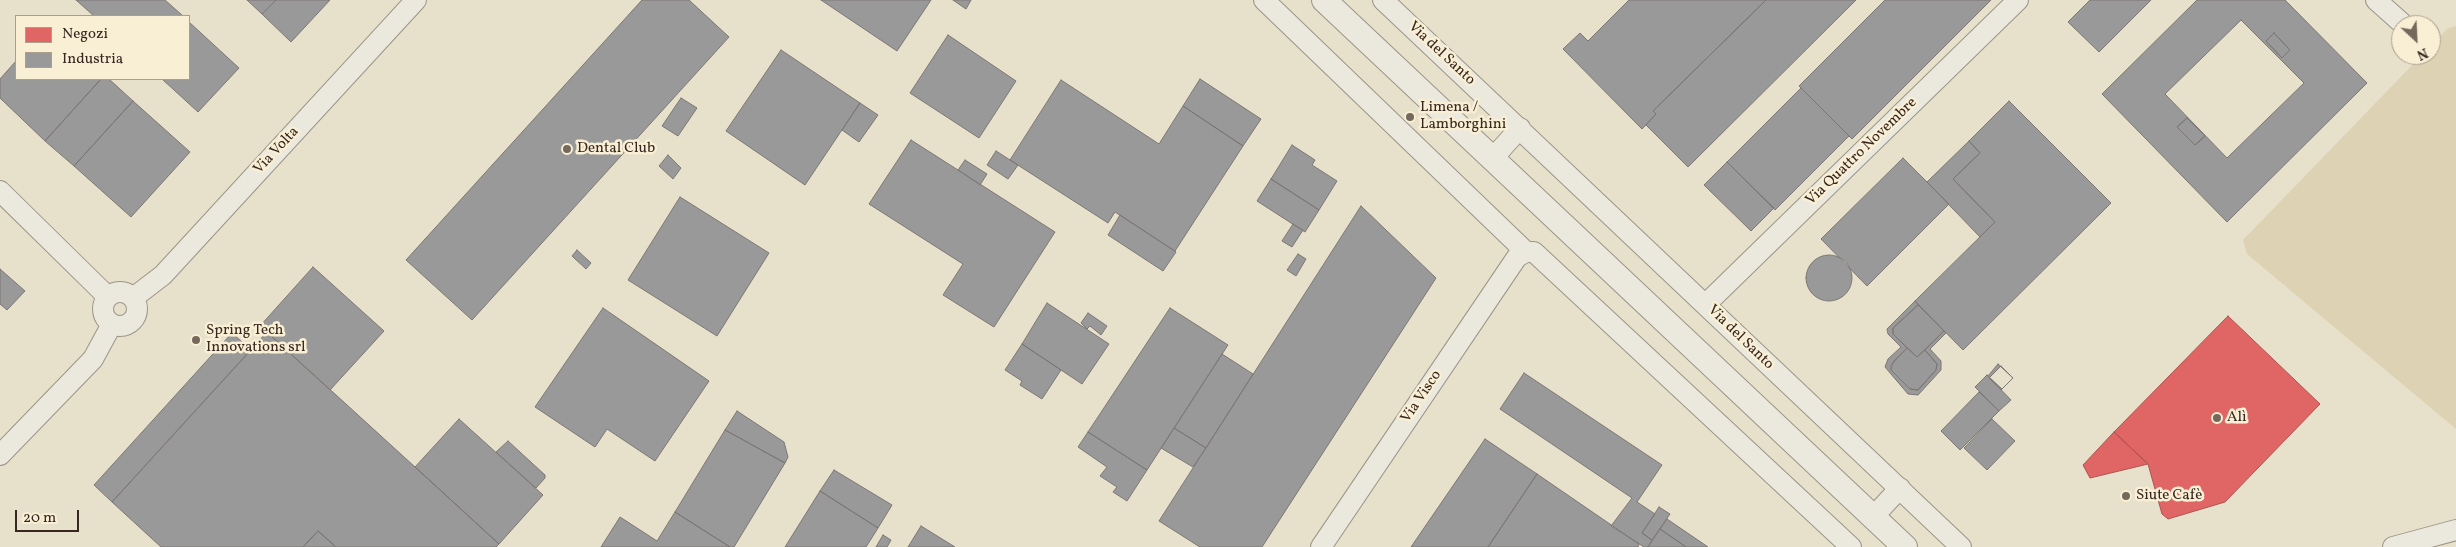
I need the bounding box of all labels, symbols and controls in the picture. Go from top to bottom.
legend [15,15,190,80]
north arrow [2391,15,2441,65]
street label: Via del Santo [1404,18,1478,90]
text: Negozi [62,24,108,45]
text: N [2414,42,2431,64]
text: Industria [62,49,123,70]
street label: Via Quattro Novembre [1803,94,1921,210]
place label: Limena / Lamborghini [1420,99,1506,134]
marker: Limena / Lamborghini [1404,111,1416,123]
street label: Via Volta [250,123,304,179]
place label: Dental Club [577,140,655,158]
marker: Dental Club [561,143,573,155]
street label: Via del Santo [1703,302,1777,374]
place label: Spring Tech Innovations srl [206,322,306,357]
marker: Spring Tech Innovations srl [190,334,202,346]
street label: Via Visco [1398,367,1446,427]
place label: Alì [2227,409,2247,427]
marker: Alì [2211,412,2223,424]
place label: Siute Cafè [2136,487,2202,505]
marker: Siute Cafè [2120,490,2132,502]
scale bar [18,500,81,532]
text: 20 m [23,508,56,529]

